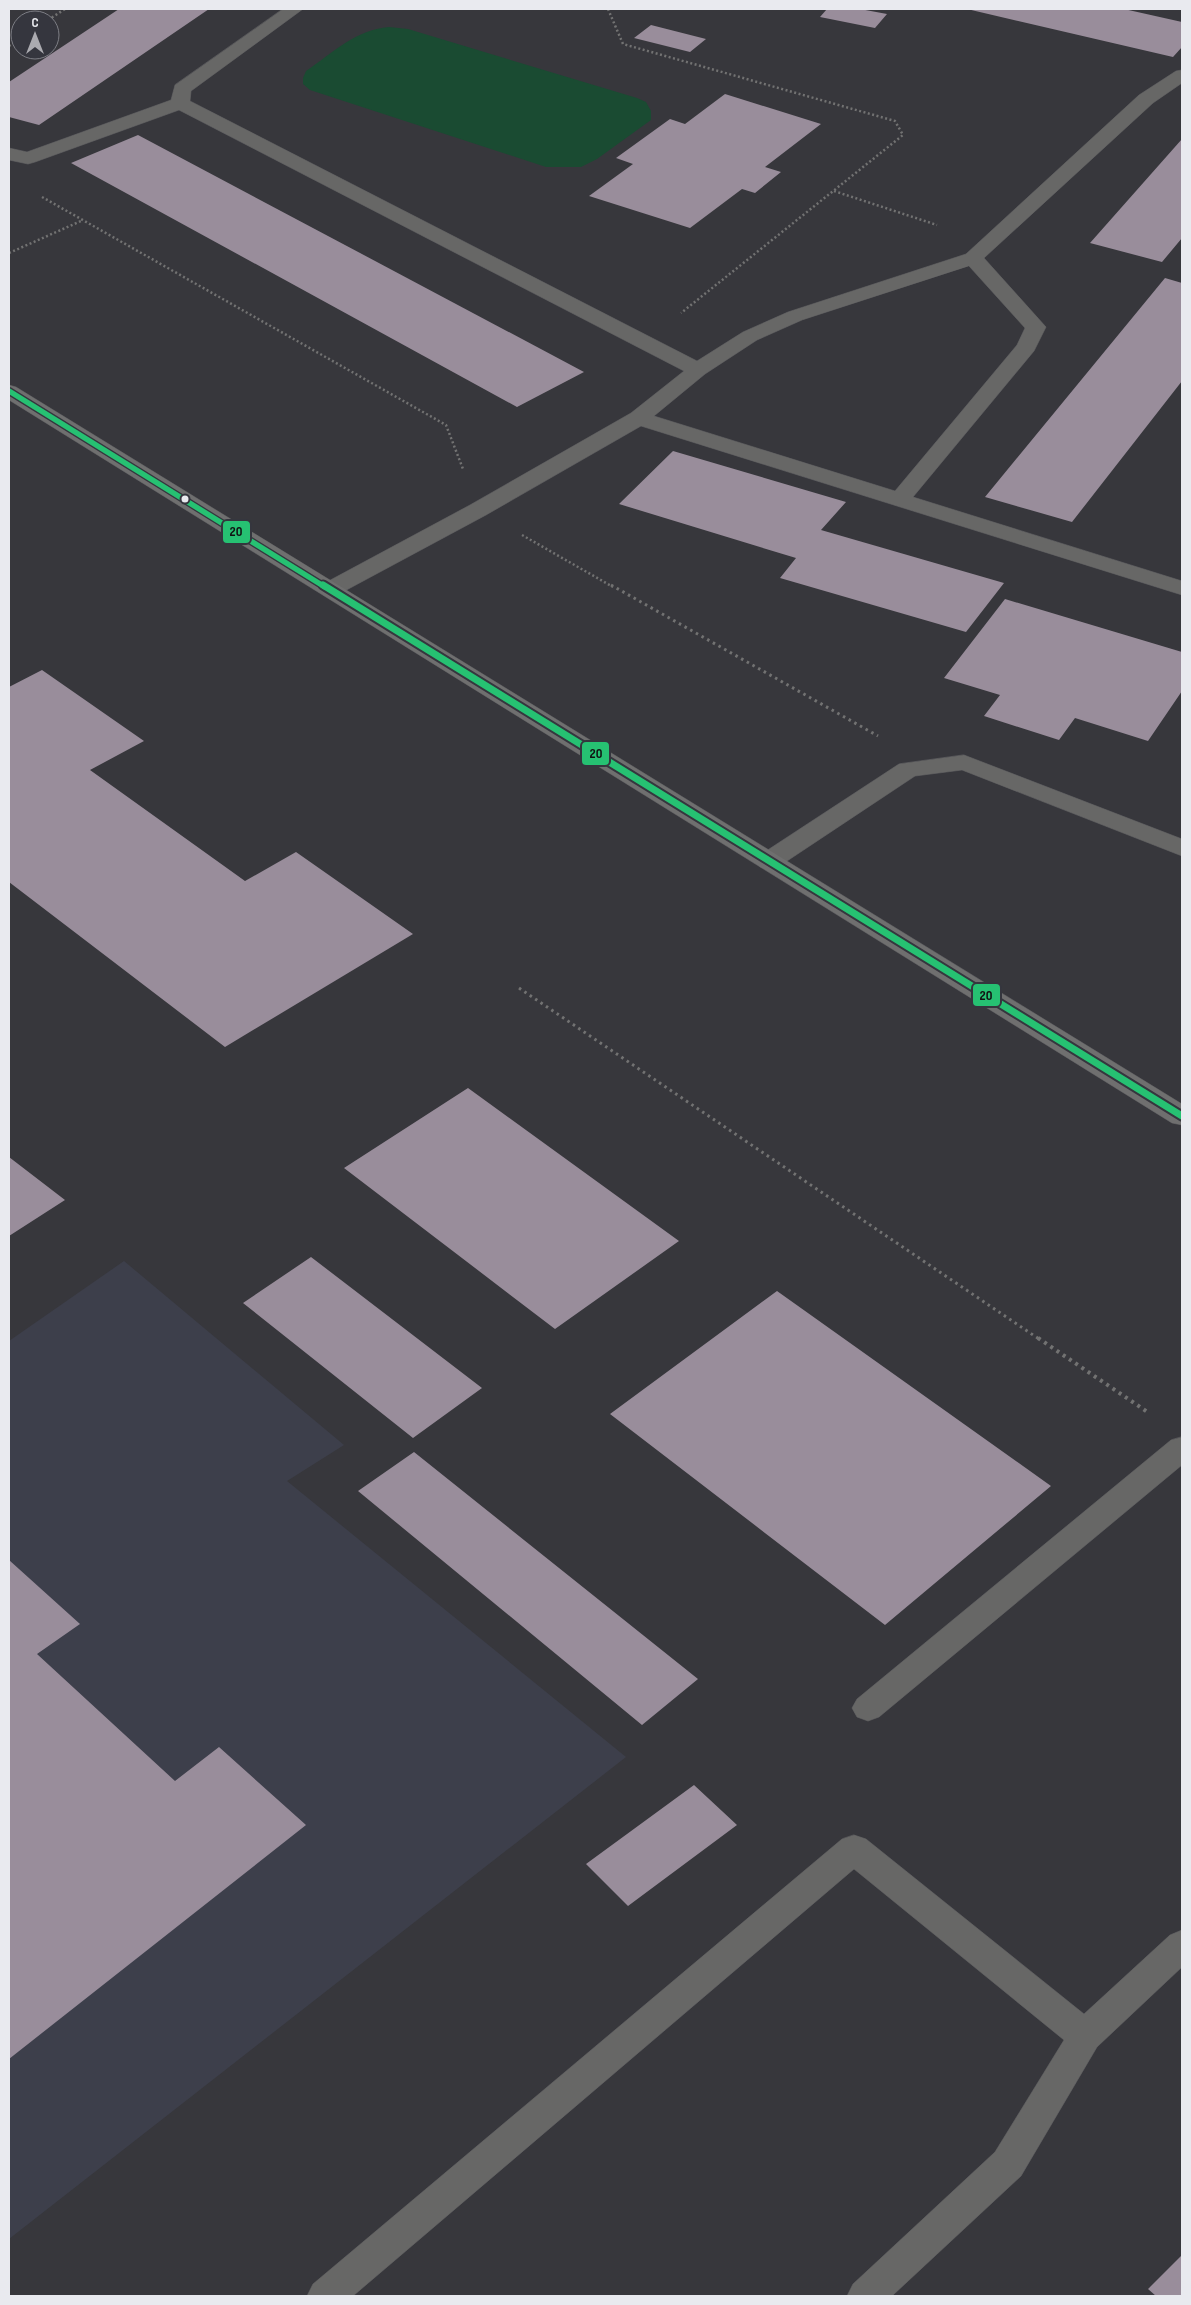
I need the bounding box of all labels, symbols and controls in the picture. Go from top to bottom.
north arrow [10,10,60,60]
text: С [31,14,39,31]
unlabelled marker [180,494,190,504]
line badge: 20 [222,520,251,544]
text: 20 [230,523,243,540]
line badge: 20 [581,741,610,766]
text: 20 [590,745,603,762]
line badge: 20 [972,983,1001,1007]
text: 20 [980,987,993,1004]

